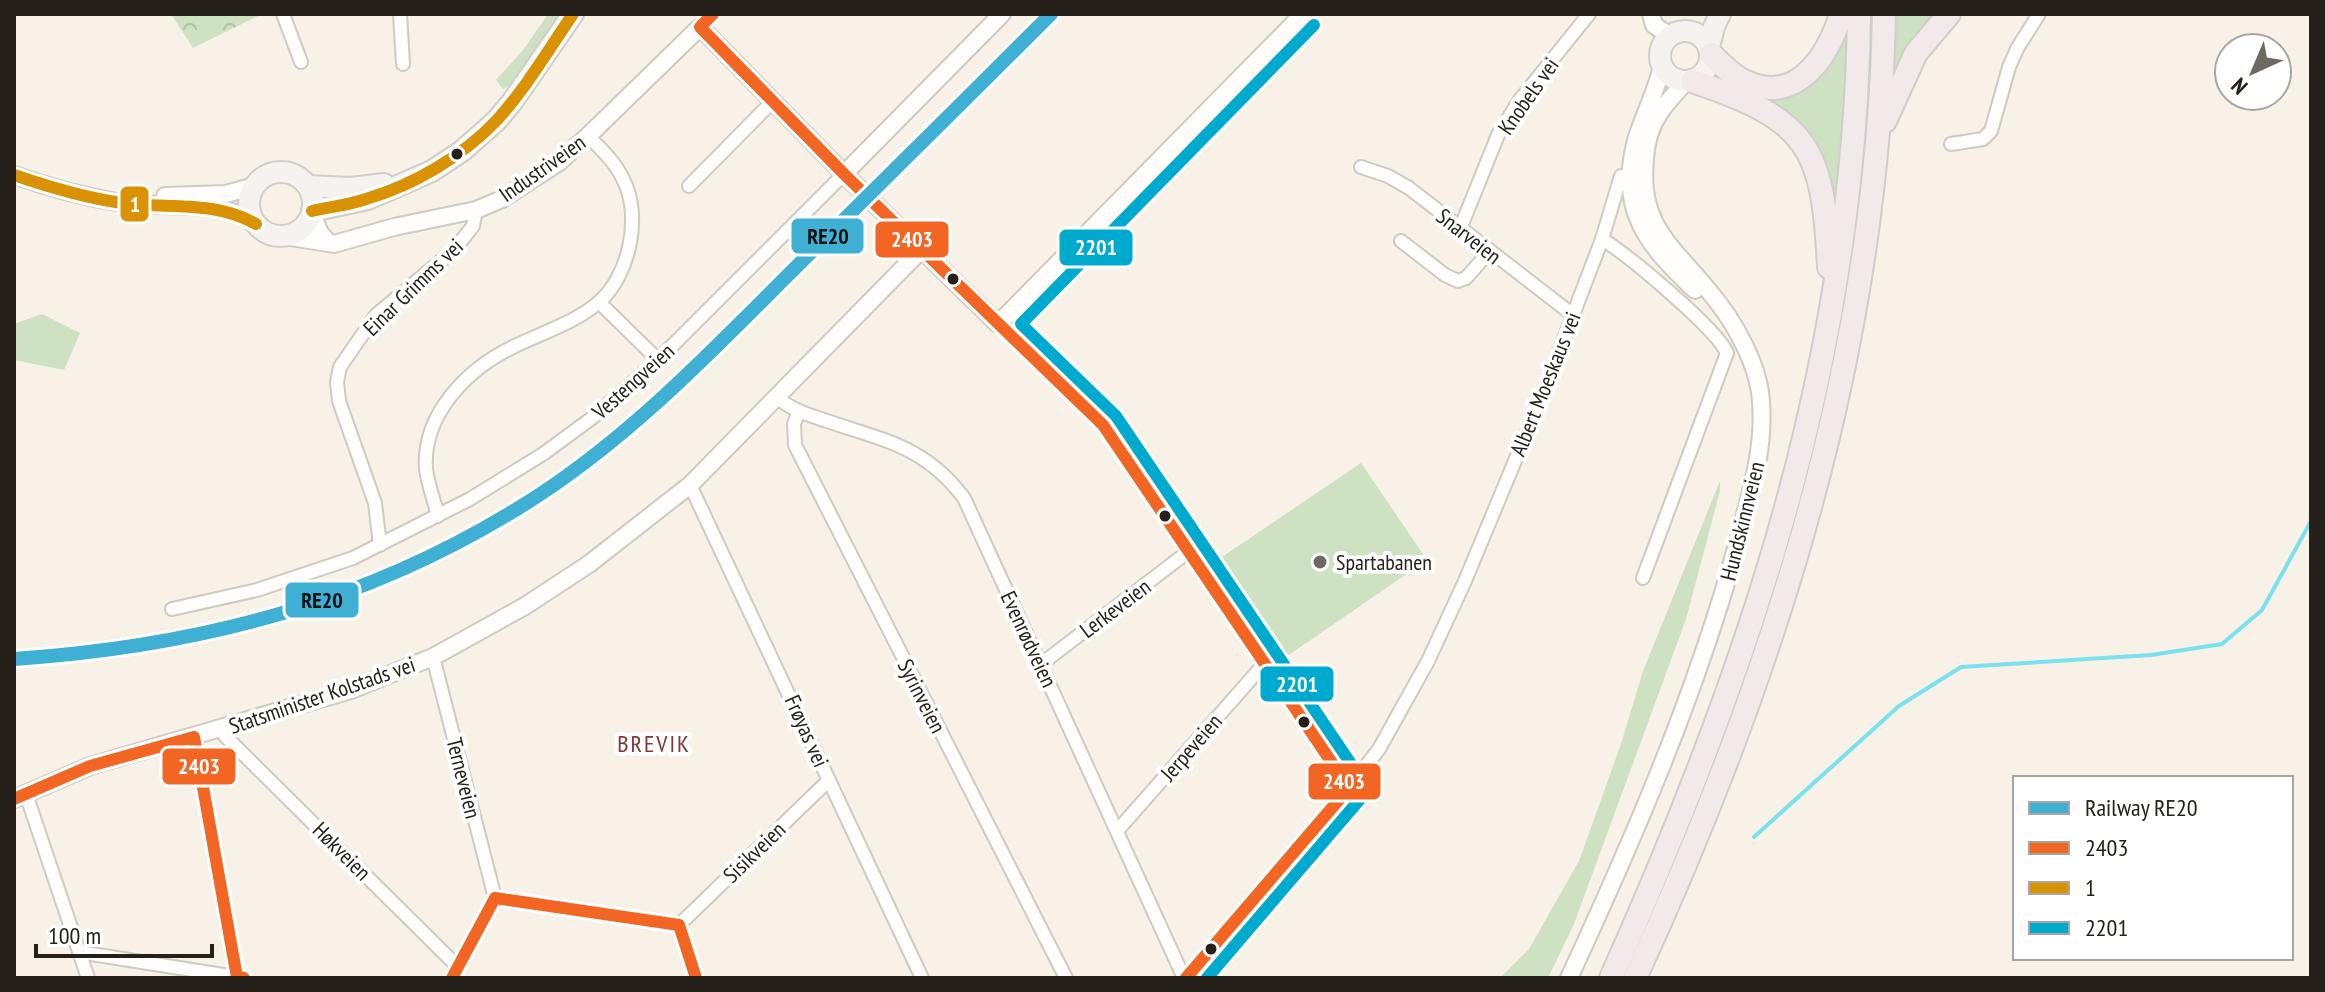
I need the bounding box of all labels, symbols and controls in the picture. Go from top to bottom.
north arrow [2213,32,2293,112]
street label: Knobels vei [1491,52,1565,140]
text: N [2225,72,2253,101]
street label: Industriveien [493,128,591,208]
unlabelled marker [449,146,465,162]
line badge: 1 [119,185,150,223]
text: 1 [130,190,140,218]
street label: Snarveien [1431,202,1507,270]
line badge: RE20 [790,217,865,255]
line badge: 2403 [874,220,950,259]
text: RE20 [807,222,849,250]
text: 2403 [891,225,933,253]
line badge: 2201 [1058,228,1134,267]
street label: Einar Grimms vei [357,232,469,342]
text: 2201 [1075,233,1117,261]
unlabelled marker [945,271,961,287]
street label: Albert Moeskaus vei [1503,308,1587,460]
street label: Vestengveien [585,337,680,426]
street label: Hundskinnveien [1714,459,1770,583]
unlabelled marker [1157,508,1173,524]
place label: Spartabanen [1336,548,1432,576]
marker: Spartabanen [1311,553,1329,571]
street label: Lerkeveien [1074,572,1156,644]
line badge: RE20 [284,581,360,619]
text: RE20 [301,586,343,614]
street label: Evenrødveien [995,586,1063,692]
street label: Statsminister Kolstads vei [225,650,419,740]
street label: Syrinveien [892,654,952,738]
line badge: 2201 [1259,665,1335,703]
text: 2201 [1276,670,1318,698]
street label: Frøyas vei [779,691,835,771]
street label: Jerpeveien [1154,708,1228,787]
unlabelled marker [1296,714,1312,730]
district label: BREVIK [617,728,691,759]
street label: Terneveien [440,735,488,821]
line badge: 2403 [161,747,237,786]
text: 2403 [178,752,220,780]
line badge: 2403 [1307,762,1382,801]
text: 2403 [1323,767,1365,795]
legend [2013,776,2293,960]
text: Railway RE20 [2085,792,2198,823]
street label: Høkveien [307,816,377,886]
street label: Sisikveien [717,816,791,888]
text: 2403 [2085,832,2128,863]
text: 1 [2085,872,2096,903]
scale bar [36,908,212,958]
text: 2201 [2085,912,2128,943]
text: 100 m [48,920,101,951]
unlabelled marker [1203,941,1219,957]

